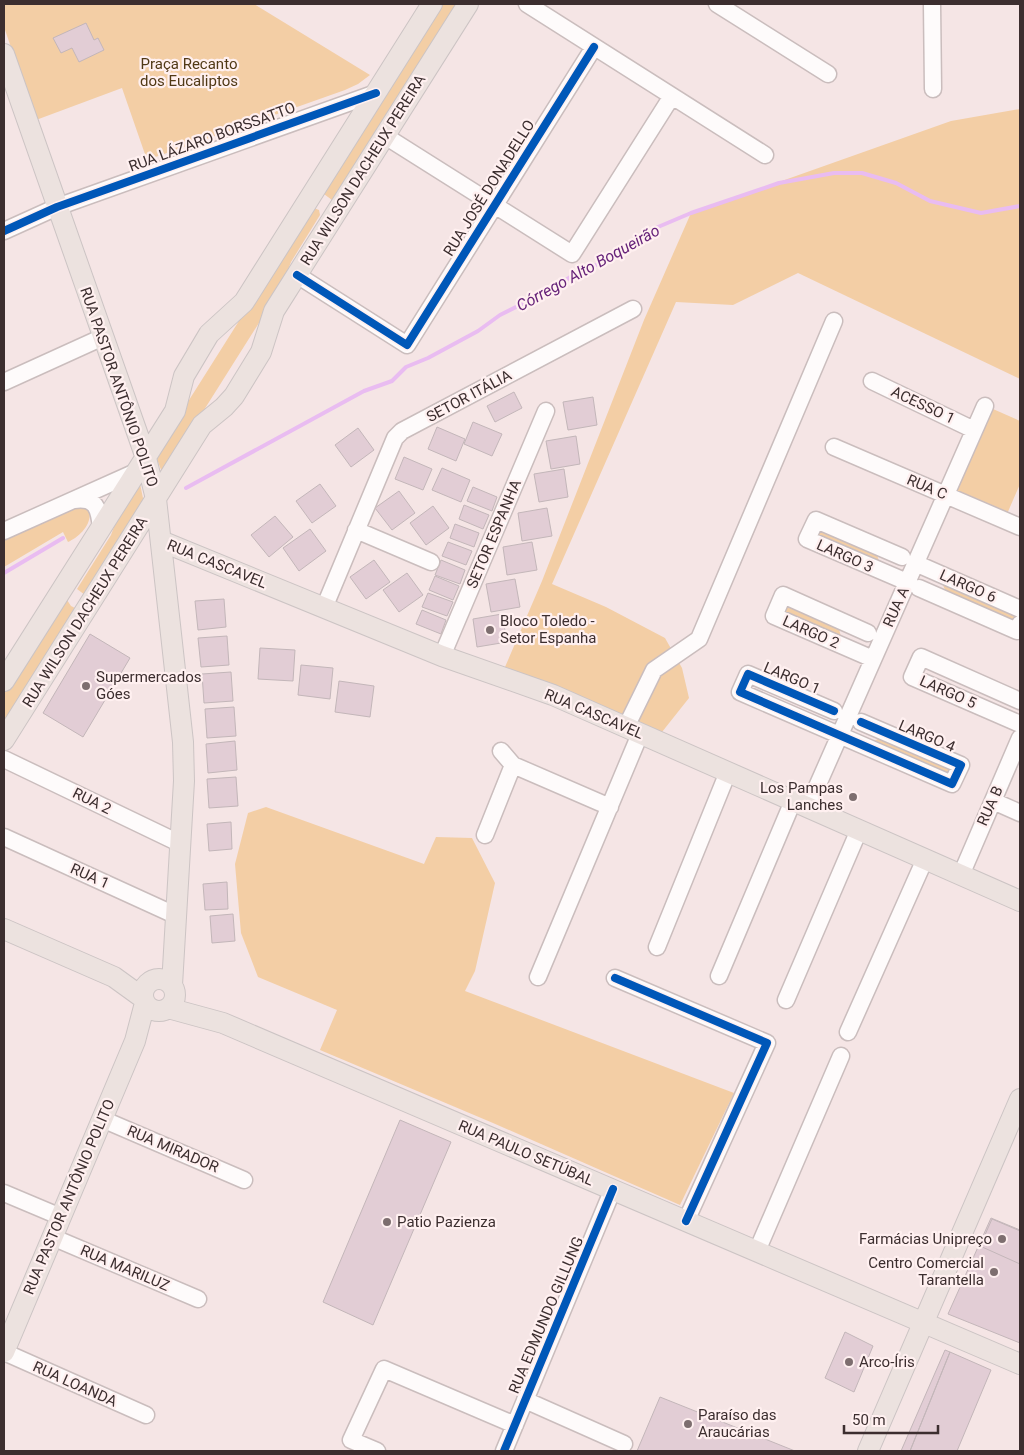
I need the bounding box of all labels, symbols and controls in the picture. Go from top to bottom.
park label: Praça Recanto dos Eucaliptos [140,55,238,90]
street label: RUA WILSON DACHEUX PEREIRA [297,71,429,269]
street label: RUA LÁZARO BORSSATTO [126,98,298,176]
street label: RUA JOSÉ DONADELLO [440,117,538,259]
water label: Córrego Alto Boqueirão [513,221,663,315]
street label: RUA PASTOR ANTÔNIO POLITO [76,285,162,489]
street label: SETOR ITÁLIA [423,366,515,426]
street label: ACESSO 1 [888,382,958,428]
street label: RUA C [904,470,950,504]
street label: SETOR ESPANHA [463,477,525,591]
street label: RUA WILSON DACHEUX PEREIRA [19,513,151,711]
street label: RUA CASCAVEL [165,536,269,592]
street label: LARGO 3 [814,536,876,576]
street label: LARGO 6 [937,566,999,606]
street label: RUA A [879,584,913,630]
place label: Bloco Toledo - Setor Espanha [500,612,597,647]
street label: LARGO 2 [780,612,842,652]
marker: Bloco Toledo - Setor Espanha [484,624,496,636]
street label: LARGO 1 [761,658,823,698]
place label: Supermercados Góes [96,668,201,703]
street label: LARGO 5 [917,672,979,712]
marker: Supermercados Góes [80,680,92,692]
street label: RUA CASCAVEL [542,685,646,743]
street label: LARGO 4 [896,716,959,756]
place label: Los Pampas Lanches [760,779,843,814]
street label: RUA B [973,783,1007,829]
street label: RUA 2 [70,784,114,818]
marker: Los Pampas Lanches [847,791,859,803]
street label: RUA 1 [68,859,112,893]
street label: RUA PASTOR ANTÔNIO POLITO [20,1097,118,1297]
street label: RUA PAULO SETÚBAL [456,1116,596,1190]
street label: RUA MIRADOR [124,1122,222,1176]
place label: Patio Pazienza [397,1213,496,1231]
marker: Patio Pazienza [381,1216,393,1228]
place label: Farmácias Unipreço [859,1230,992,1248]
marker: Farmácias Unipreço [996,1233,1008,1245]
street label: RUA EDMUNDO GILLUNG [505,1234,587,1396]
street label: RUA MARILUZ [78,1241,172,1295]
place label: Centro Comercial Tarantella [868,1254,984,1289]
marker: Centro Comercial Tarantella [988,1266,1000,1278]
place label: Arco-Íris [859,1353,915,1371]
marker: Arco-Íris [843,1356,855,1368]
street label: RUA LOANDA [30,1357,120,1411]
scale bar [844,1402,938,1434]
place label: Paraíso das Araucárias [698,1406,777,1441]
text: 50 m [852,1411,886,1429]
marker: Paraíso das Araucárias [682,1418,694,1430]

